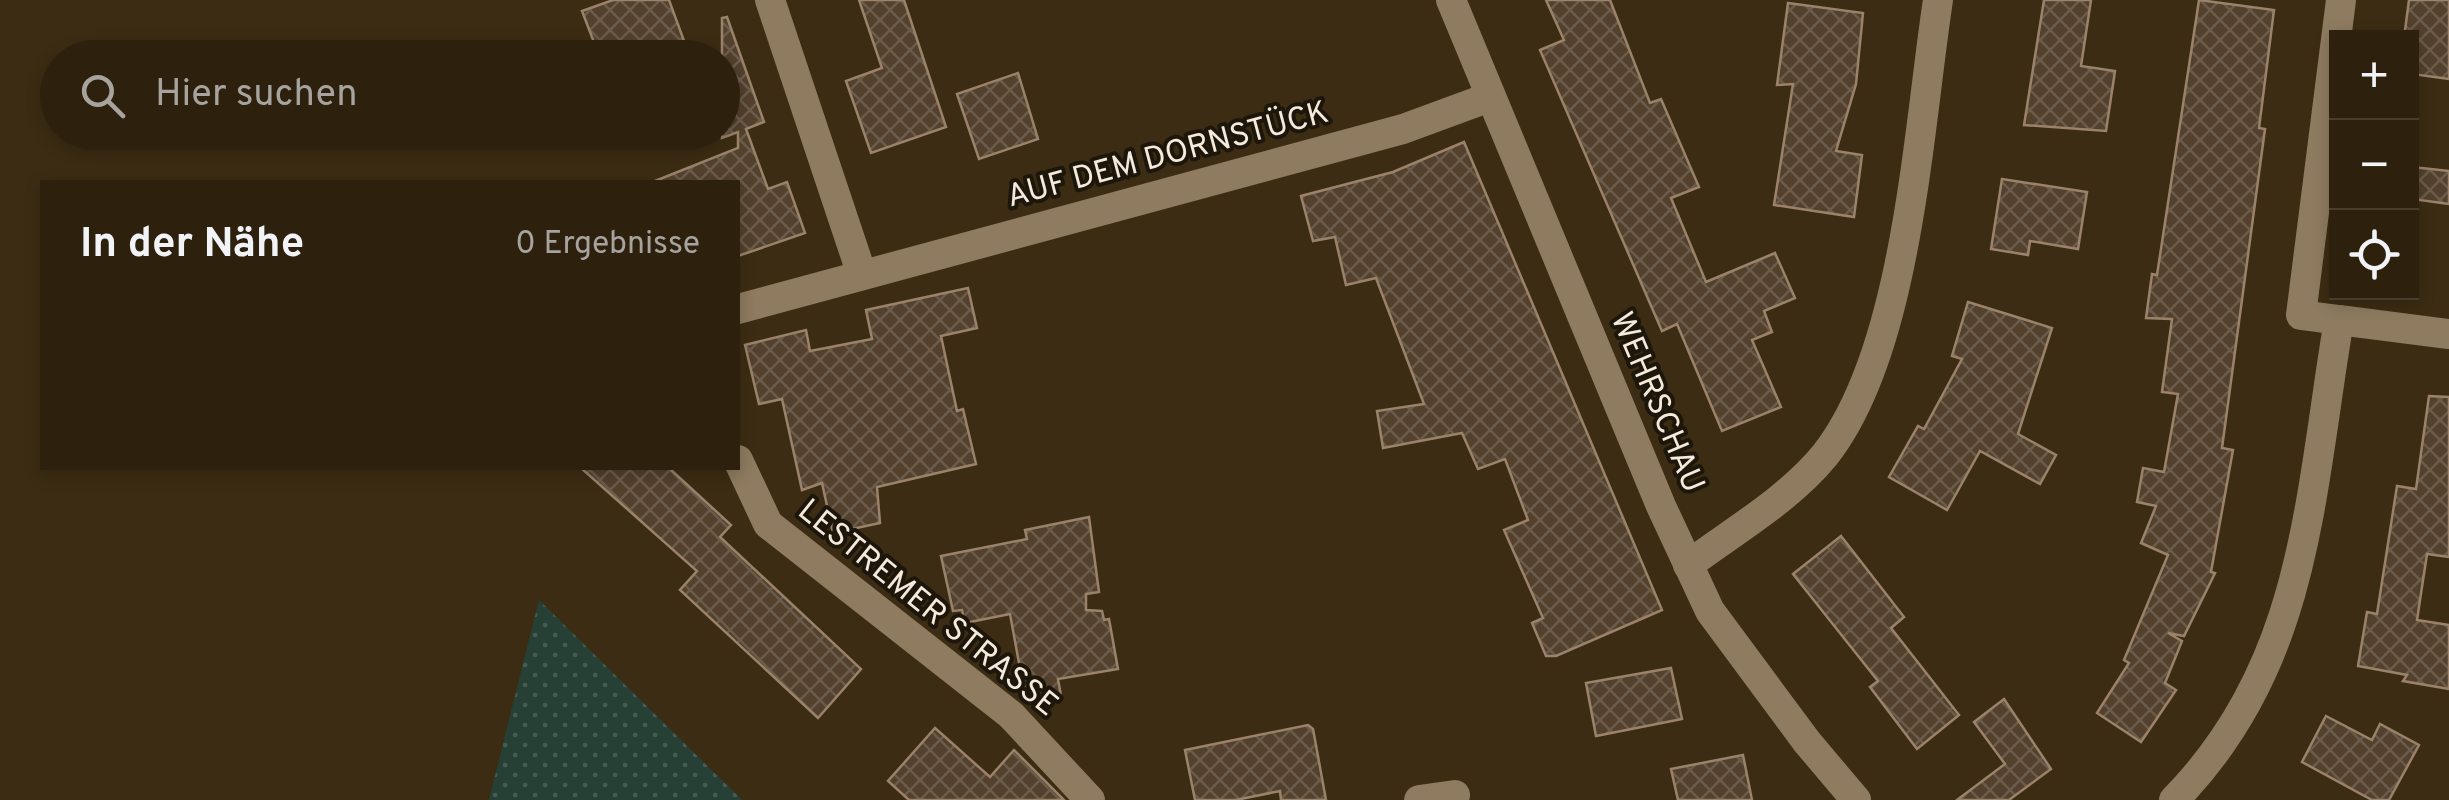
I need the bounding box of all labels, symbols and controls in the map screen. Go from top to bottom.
map controls [2329,30,2419,300]
button: + [2329,30,2419,120]
search box [40,40,740,150]
icon: search [75,68,130,123]
text: Hier suchen [155,71,358,120]
street label: AUF DEM DORNSTÜCK [1002,92,1333,218]
button: − [2329,120,2419,210]
button: locate [2329,210,2419,300]
text: In der Nähe [80,219,304,272]
text: 0 Ergebnisse [515,225,700,265]
street label: WEHRSCHAU [1600,307,1712,499]
street label: LESTREMER STRASSE [789,492,1065,726]

